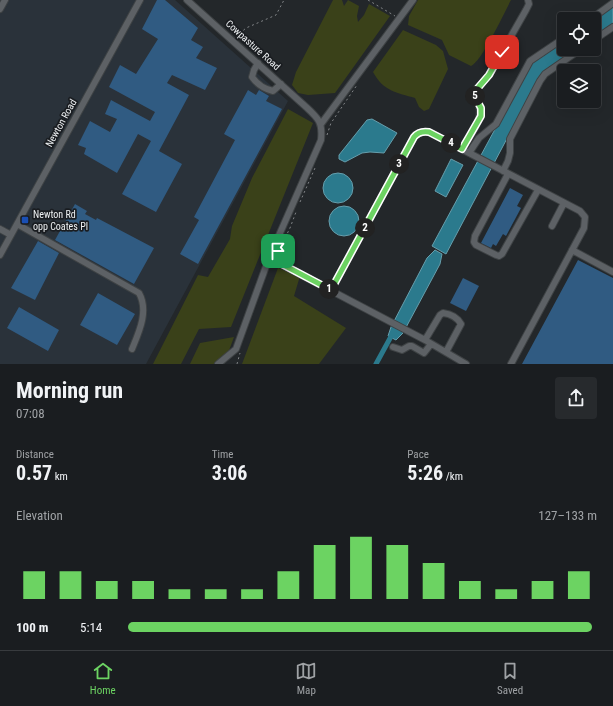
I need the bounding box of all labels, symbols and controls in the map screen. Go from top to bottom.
map controls [557,12,601,108]
button: locate [557,12,601,56]
street label: Cowpasture Road [224,18,282,72]
pin [485,35,519,69]
icon: check [491,41,513,63]
button: layers [557,64,601,108]
pin: 5 [465,86,485,106]
text: 5 [472,89,478,102]
street label: Newton Road [43,97,79,149]
pin: 4 [441,133,461,153]
text: 4 [448,136,454,149]
pin: 3 [389,154,409,174]
text: 3 [396,157,402,170]
place label: Newton Rd opp Coates Pl [33,209,88,232]
marker: Newton Rd opp Coates Pl [20,215,30,225]
pin: 2 [355,218,375,238]
text: 2 [362,221,368,234]
pin [261,234,295,268]
icon: arrive [267,240,289,262]
pin: 1 [319,279,339,299]
text: 1 [326,282,332,295]
button: share [555,377,597,419]
text: Morning run [16,378,123,403]
text: 07:08 [16,406,45,421]
text: Distance [16,448,54,461]
text: Time [212,448,233,461]
text: Pace [407,448,429,461]
text: 0.57 [16,461,52,485]
text: 3:06 [212,461,247,485]
text: 5:26 [407,461,443,485]
text: km [52,470,68,483]
text: /km [443,470,463,483]
text: Elevation [16,508,63,523]
text: 127–133 m [538,508,597,523]
text: 100 m [16,620,48,635]
text: 5:14 [80,620,102,635]
tab: Home [90,660,116,697]
tab: Map [295,660,317,697]
tab: Saved [497,660,523,697]

